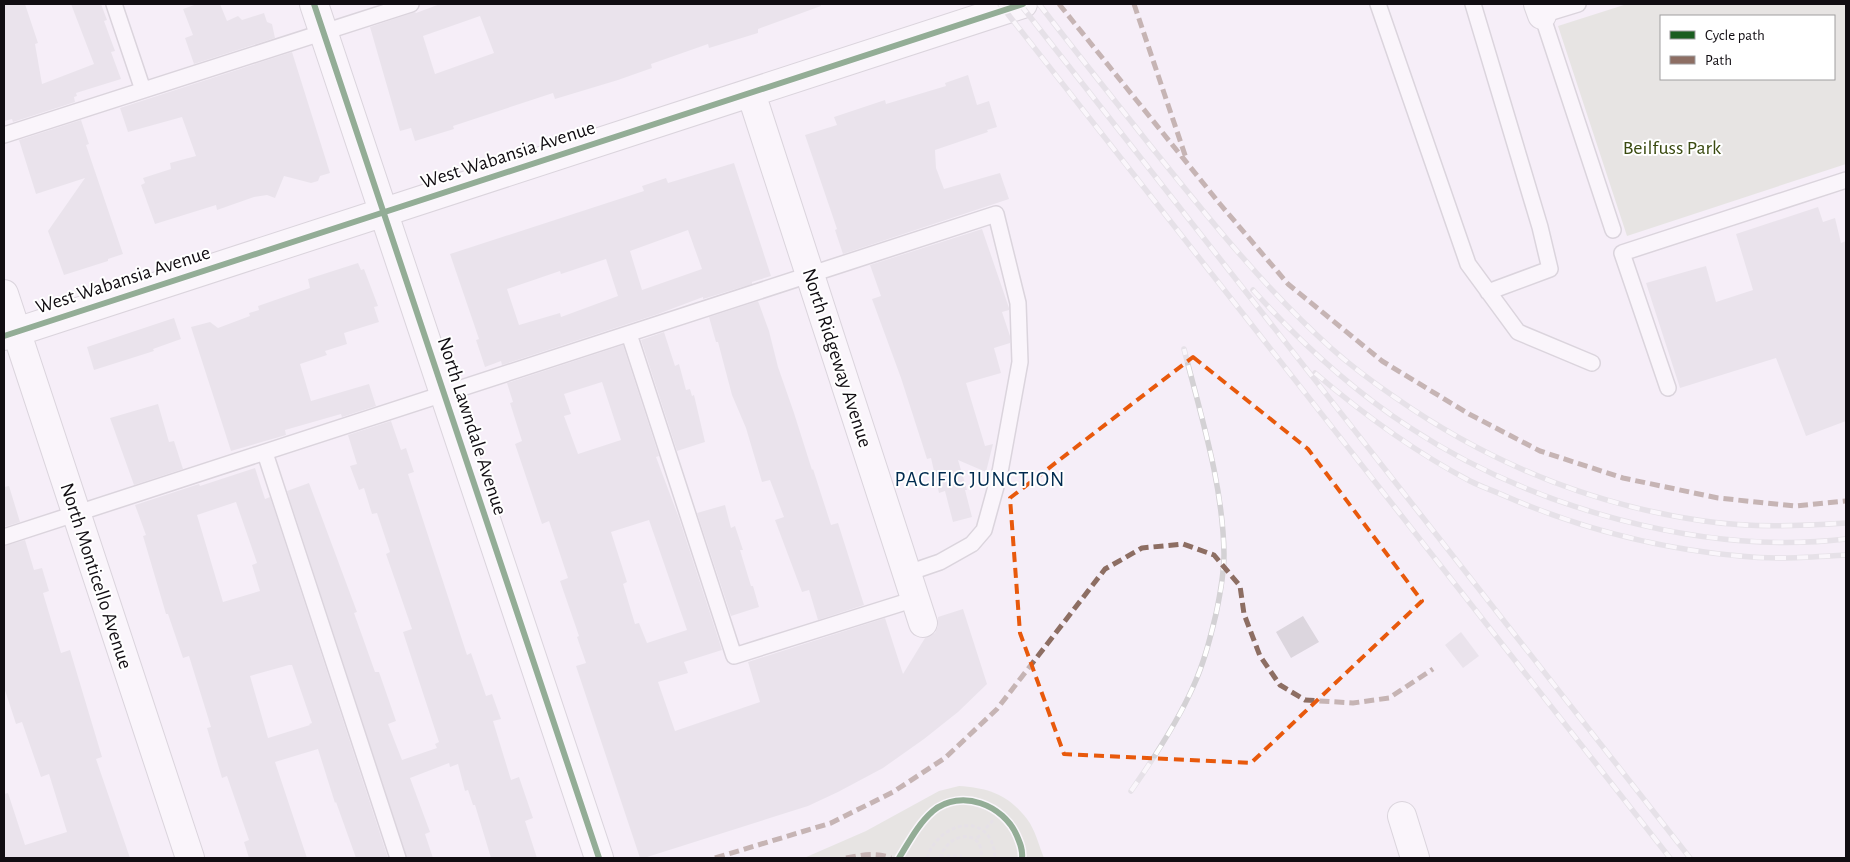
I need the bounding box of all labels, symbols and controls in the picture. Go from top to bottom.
legend [1660,15,1835,80]
text: Cycle path [1705,28,1765,43]
text: Path [1705,53,1732,68]
street label: West Wabansia Avenue [418,117,598,193]
park label: Beilfuss Park [1623,138,1721,158]
street label: West Wabansia Avenue [33,242,213,318]
street label: North Ridgeway Avenue [799,266,875,450]
street label: North Lawndale Avenue [434,335,510,517]
district label: PACIFIC JUNCTION [895,469,1065,490]
street label: North Monticello Avenue [56,481,136,671]

